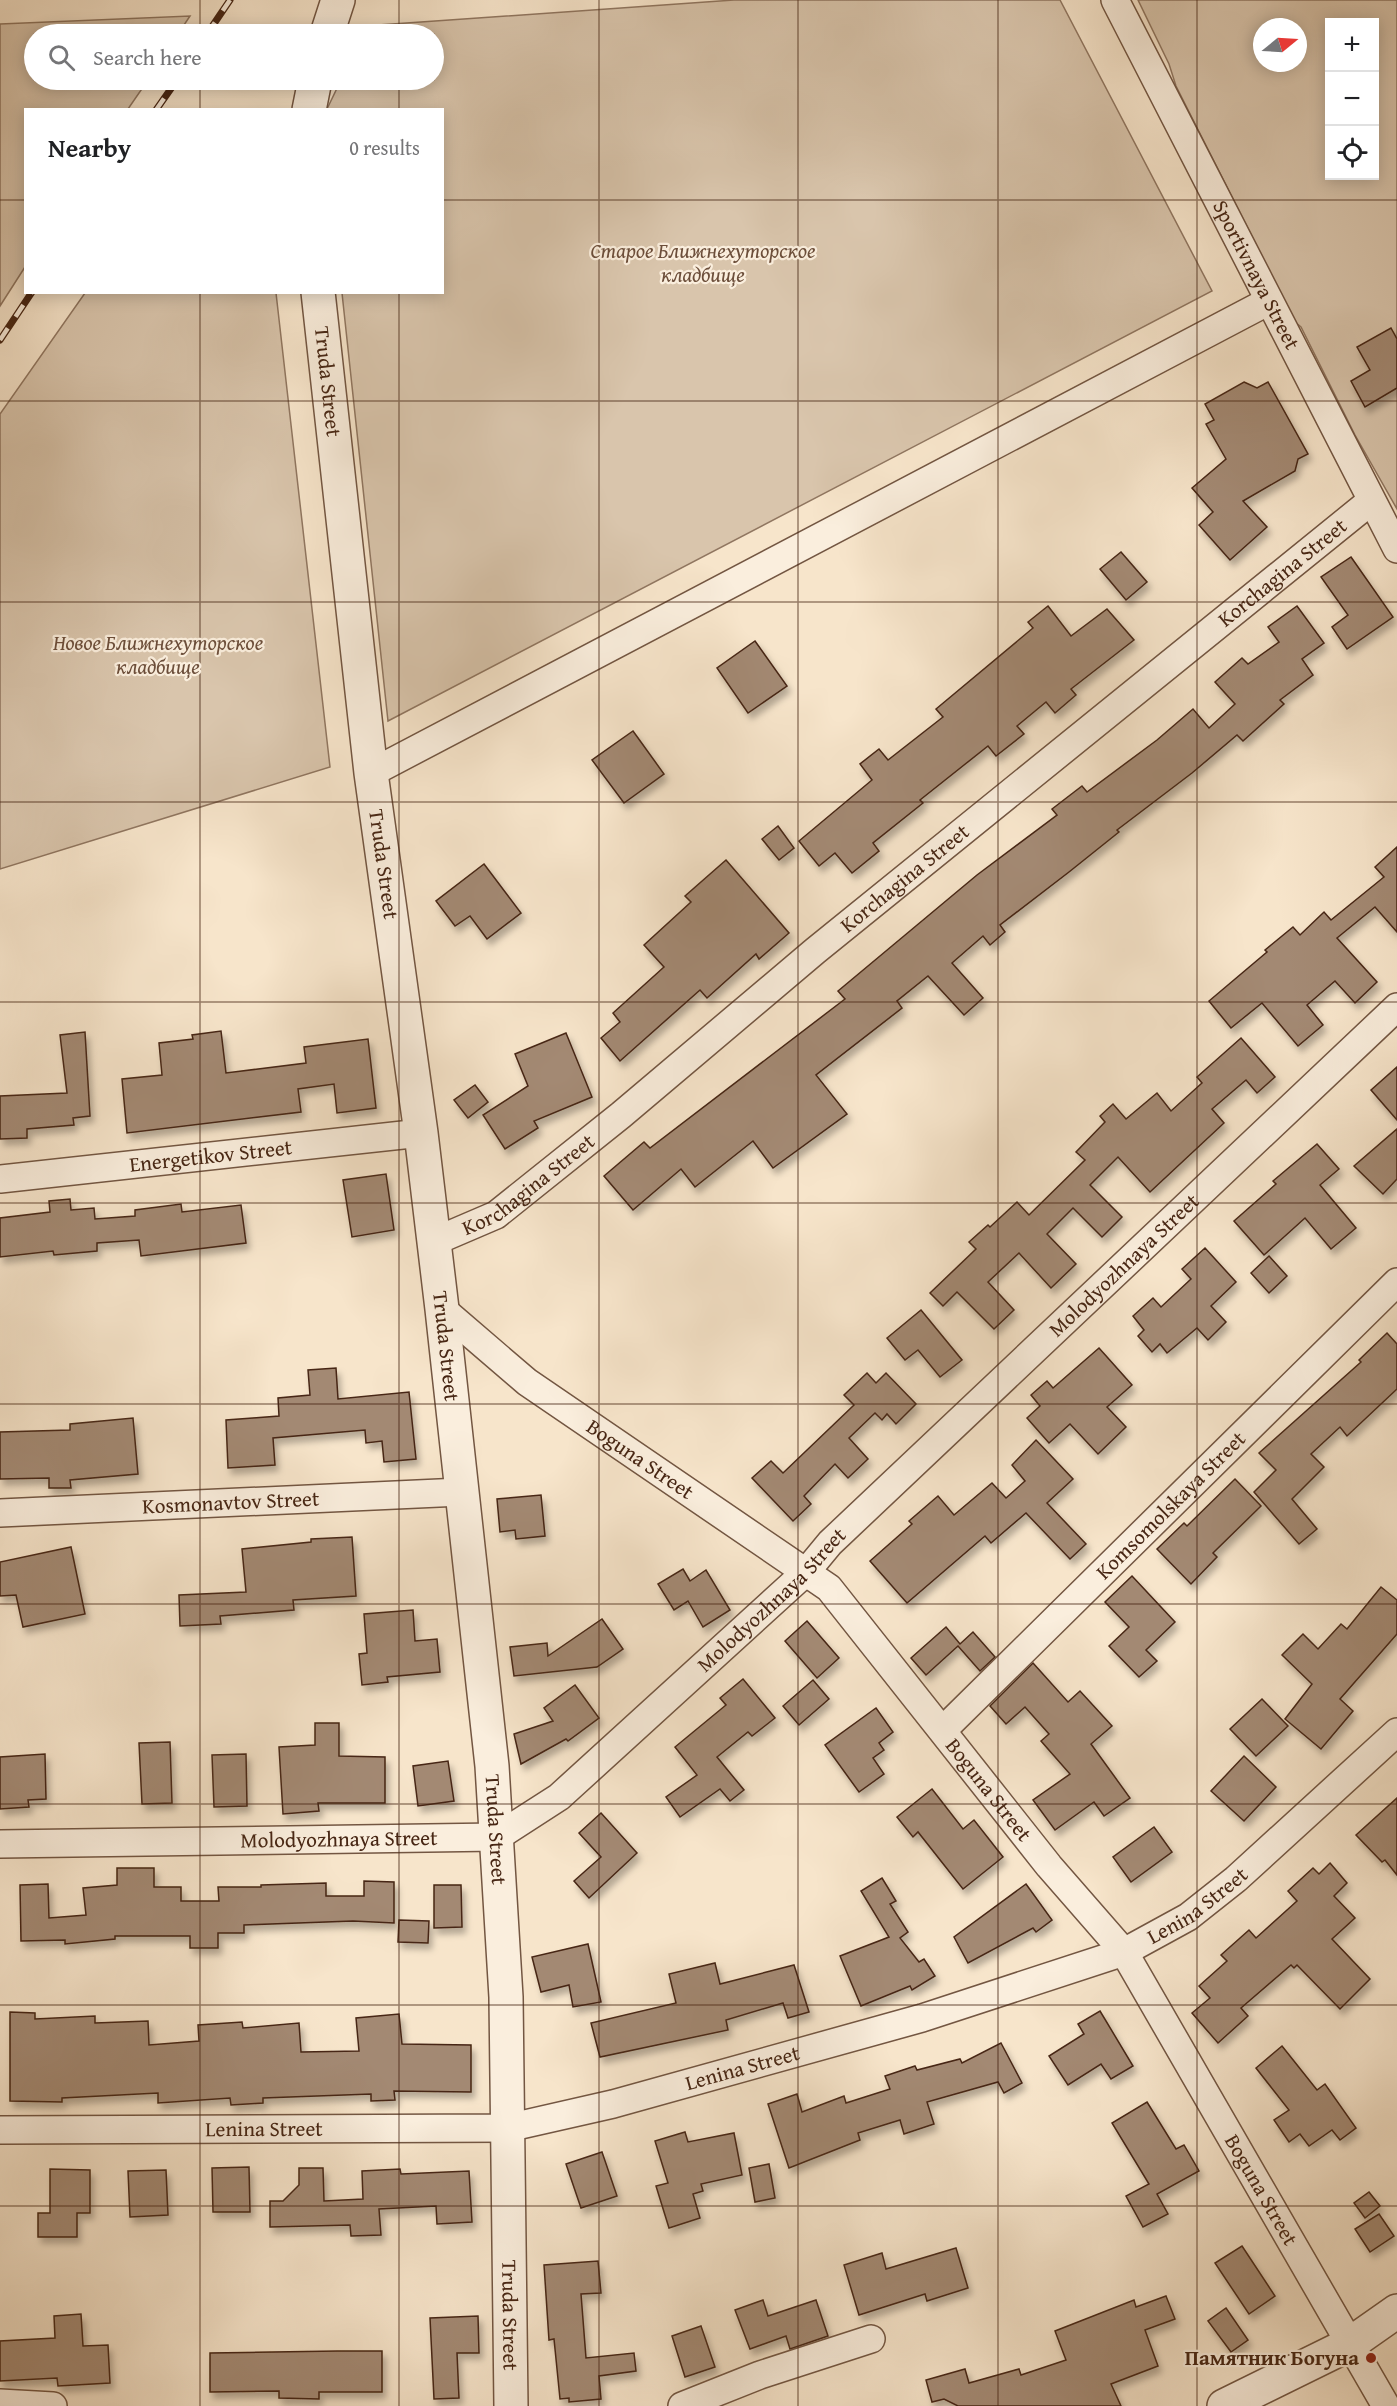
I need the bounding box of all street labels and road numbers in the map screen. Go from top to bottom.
street label: Sportivnaya Street [1205,194,1308,355]
street label: Truda Street [307,325,350,439]
street label: Korchagina Street [1211,510,1354,634]
street label: Truda Street [361,807,407,922]
street label: Korchagina Street [833,816,976,940]
street label: Korchagina Street [457,1126,601,1243]
street label: Energetikov Street [128,1131,294,1180]
street label: Molodyozhnaya Street [1041,1185,1206,1344]
street label: Truda Street [425,1289,468,1403]
street label: Boguna Street [580,1411,701,1507]
street label: Komsomolskaya Street [1088,1423,1253,1586]
street label: Kosmonavtov Street [142,1482,321,1522]
street label: Molodyozhnaya Street [690,1519,853,1679]
street label: Boguna Street [938,1731,1040,1848]
street label: Truda Street [478,1773,515,1886]
street label: Molodyozhnaya Street [240,1822,438,1856]
street label: Lenina Street [1141,1859,1255,1952]
street label: Lenina Street [682,2037,803,2098]
street label: Lenina Street [205,2113,323,2144]
street label: Boguna Street [1217,2128,1306,2252]
street label: Truda Street [494,2260,527,2371]

